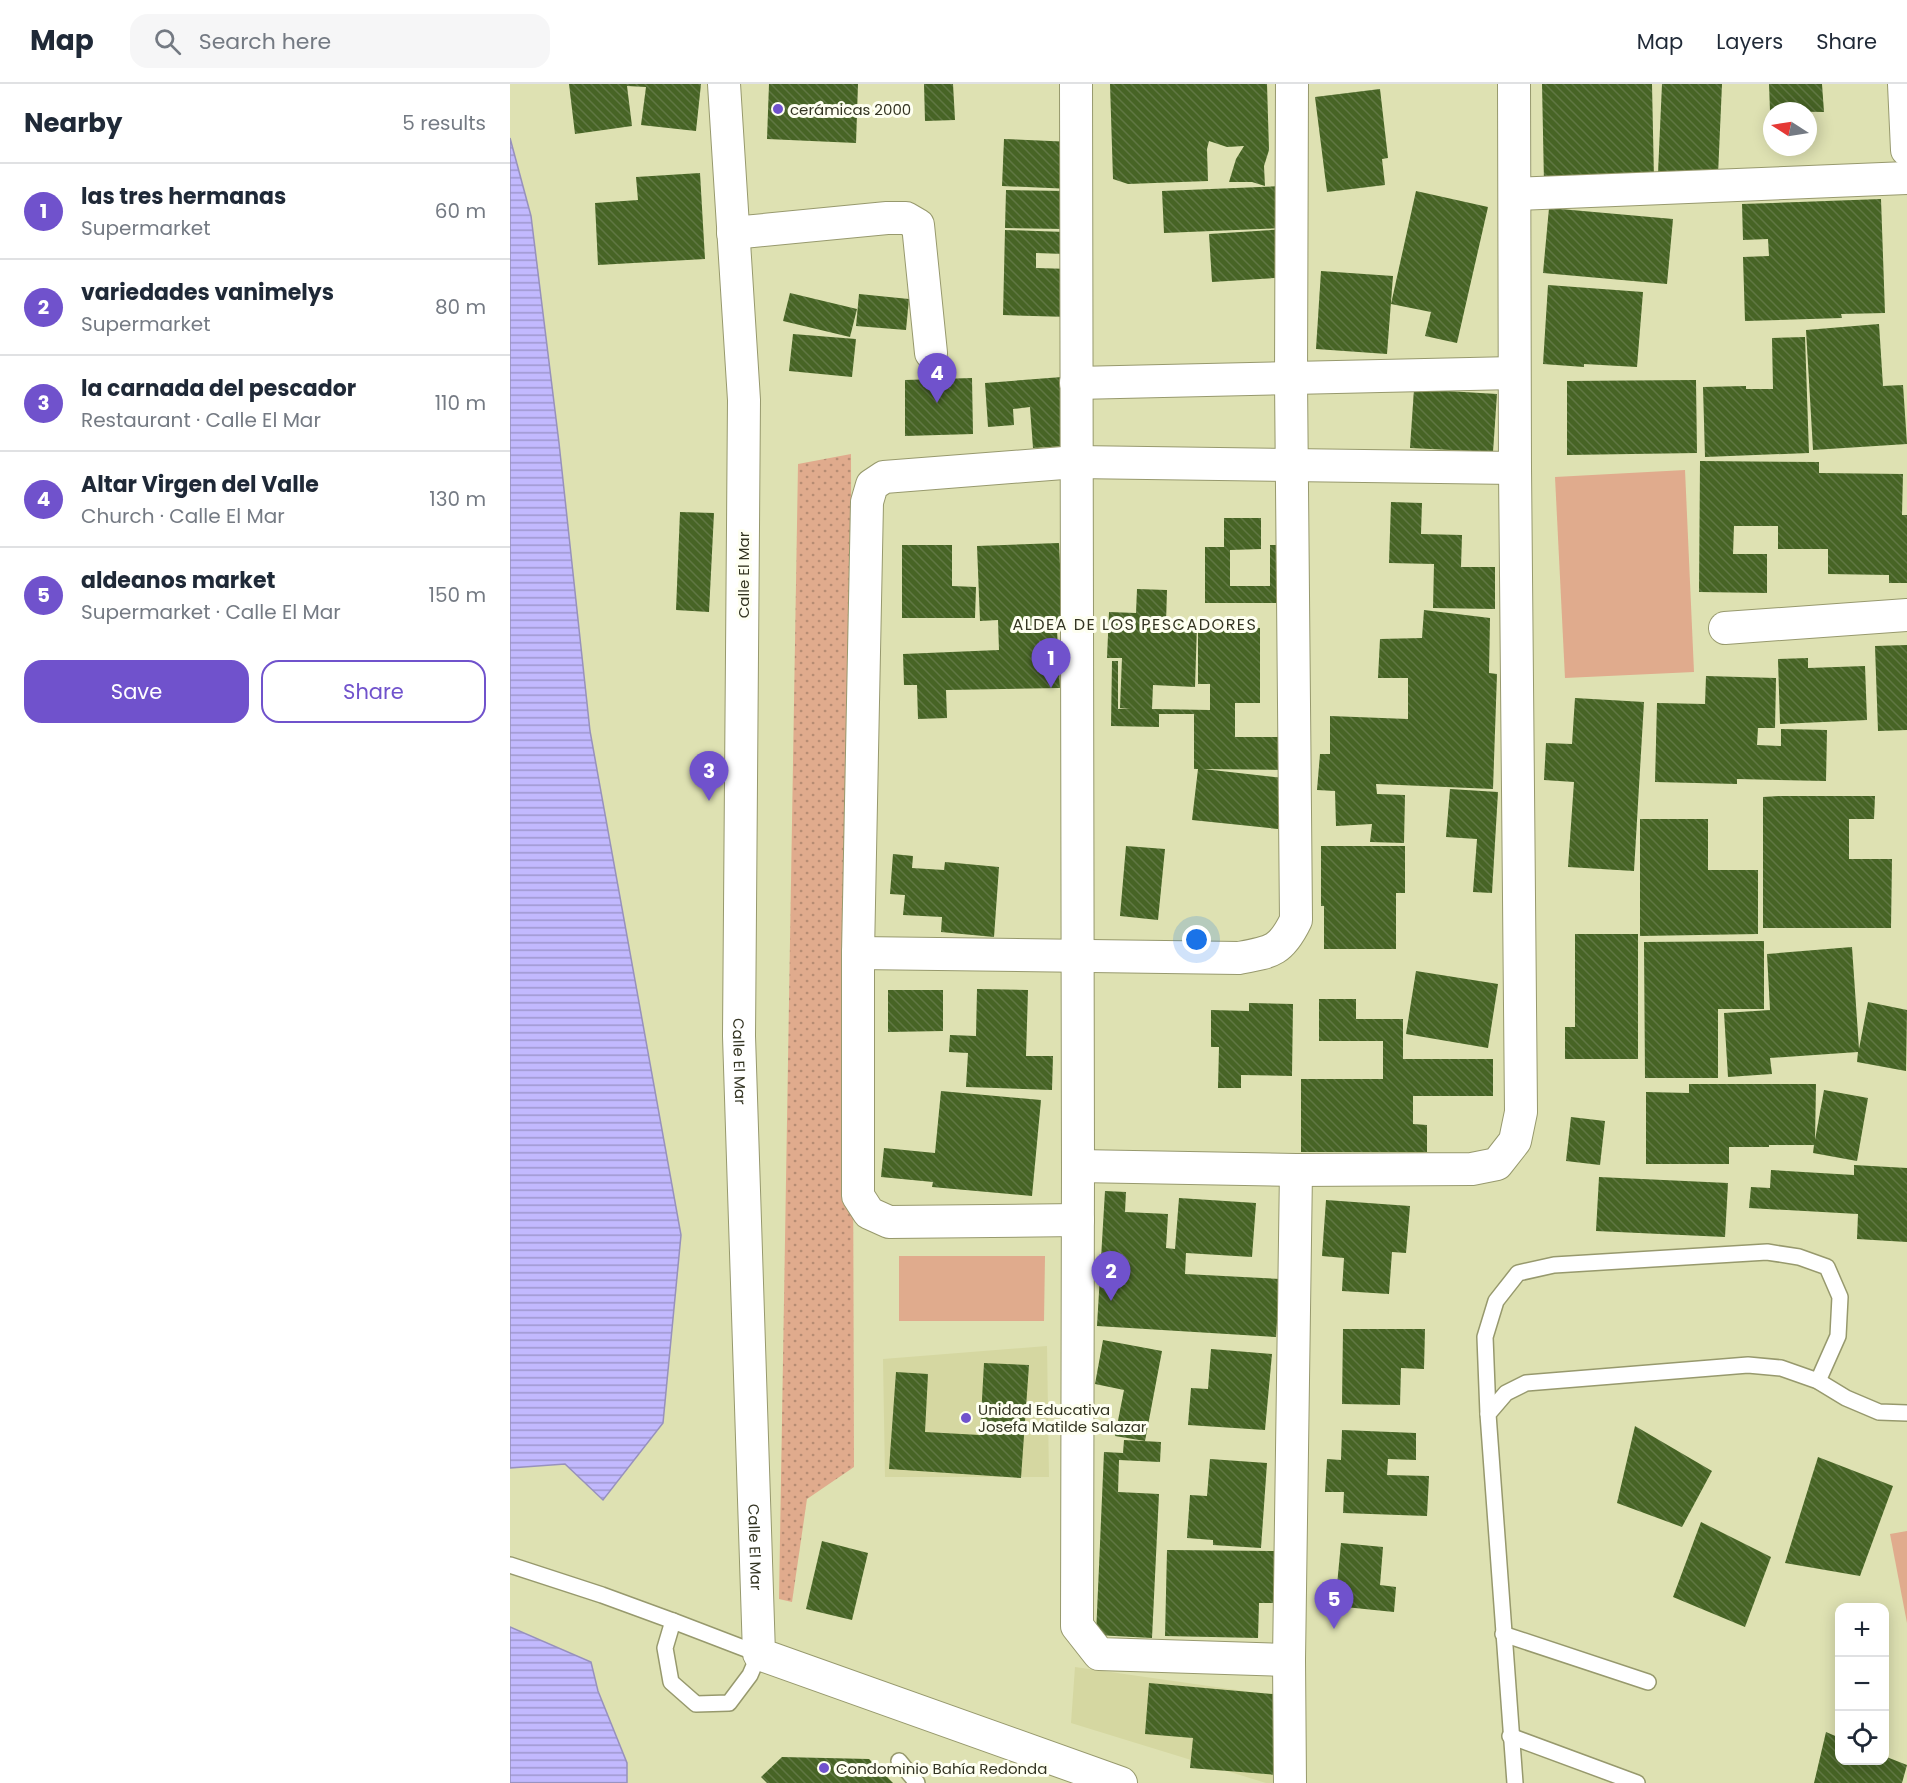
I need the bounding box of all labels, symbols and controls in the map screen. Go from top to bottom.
search box [130,14,550,68]
text: Map [30,21,94,60]
icon: search [151,25,184,58]
text: Search here [199,26,331,57]
text: Map [1637,27,1683,56]
text: Layers [1716,27,1783,56]
text: Share [1816,27,1877,56]
place label: cerámicas 2000 [790,99,911,120]
marker: cerámicas 2000 [771,102,785,116]
north arrow [1763,102,1817,156]
text: Nearby [24,105,122,141]
text: 5 results [402,109,486,137]
text: las tres hermanas [81,181,286,212]
text: 1 [40,197,47,225]
text: 60 m [435,197,486,225]
text: Supermarket [81,214,210,242]
text: variedades vanimelys [81,277,334,308]
text: 2 [38,293,49,321]
text: 80 m [435,293,486,321]
text: Supermarket [81,310,210,338]
pin: 4 [918,354,956,403]
text: la carnada del pescador [81,373,356,404]
text: 3 [37,389,50,417]
text: 110 m [435,389,486,417]
text: Restaurant · Calle El Mar [81,406,321,434]
text: Altar Virgen del Valle [81,469,319,500]
text: 4 [37,485,50,513]
text: 130 m [429,485,486,513]
text: Church · Calle El Mar [81,502,285,530]
street label: Calle El Mar [733,531,754,618]
text: aldeanos market [81,565,275,596]
text: 5 [37,581,50,609]
text: 150 m [429,581,486,609]
text: Supermarket · Calle El Mar [81,598,341,626]
district label: ALDEA DE LOS PESCADORES [1013,613,1257,636]
pin: 1 [1032,638,1070,688]
button: Save [24,660,249,723]
button: Share [261,660,486,723]
pin: 3 [690,752,728,801]
your location [1182,925,1211,954]
street label: Calle El Mar [728,1018,752,1105]
pin: 2 [1092,1252,1130,1301]
place label: Unidad Educativa Josefa Matilde Salazar [978,1399,1147,1437]
marker: Unidad Educativa Josefa Matilde Salazar [959,1411,973,1425]
street label: Calle El Mar [744,1503,767,1591]
pin: 5 [1314,1580,1354,1629]
map controls [1835,1603,1889,1765]
button: + [1835,1603,1889,1657]
button: − [1835,1657,1889,1711]
button: locate [1835,1711,1889,1765]
place label: Condominio Bahía Redonda [836,1758,1047,1779]
marker: Condominio Bahía Redonda [817,1761,831,1775]

